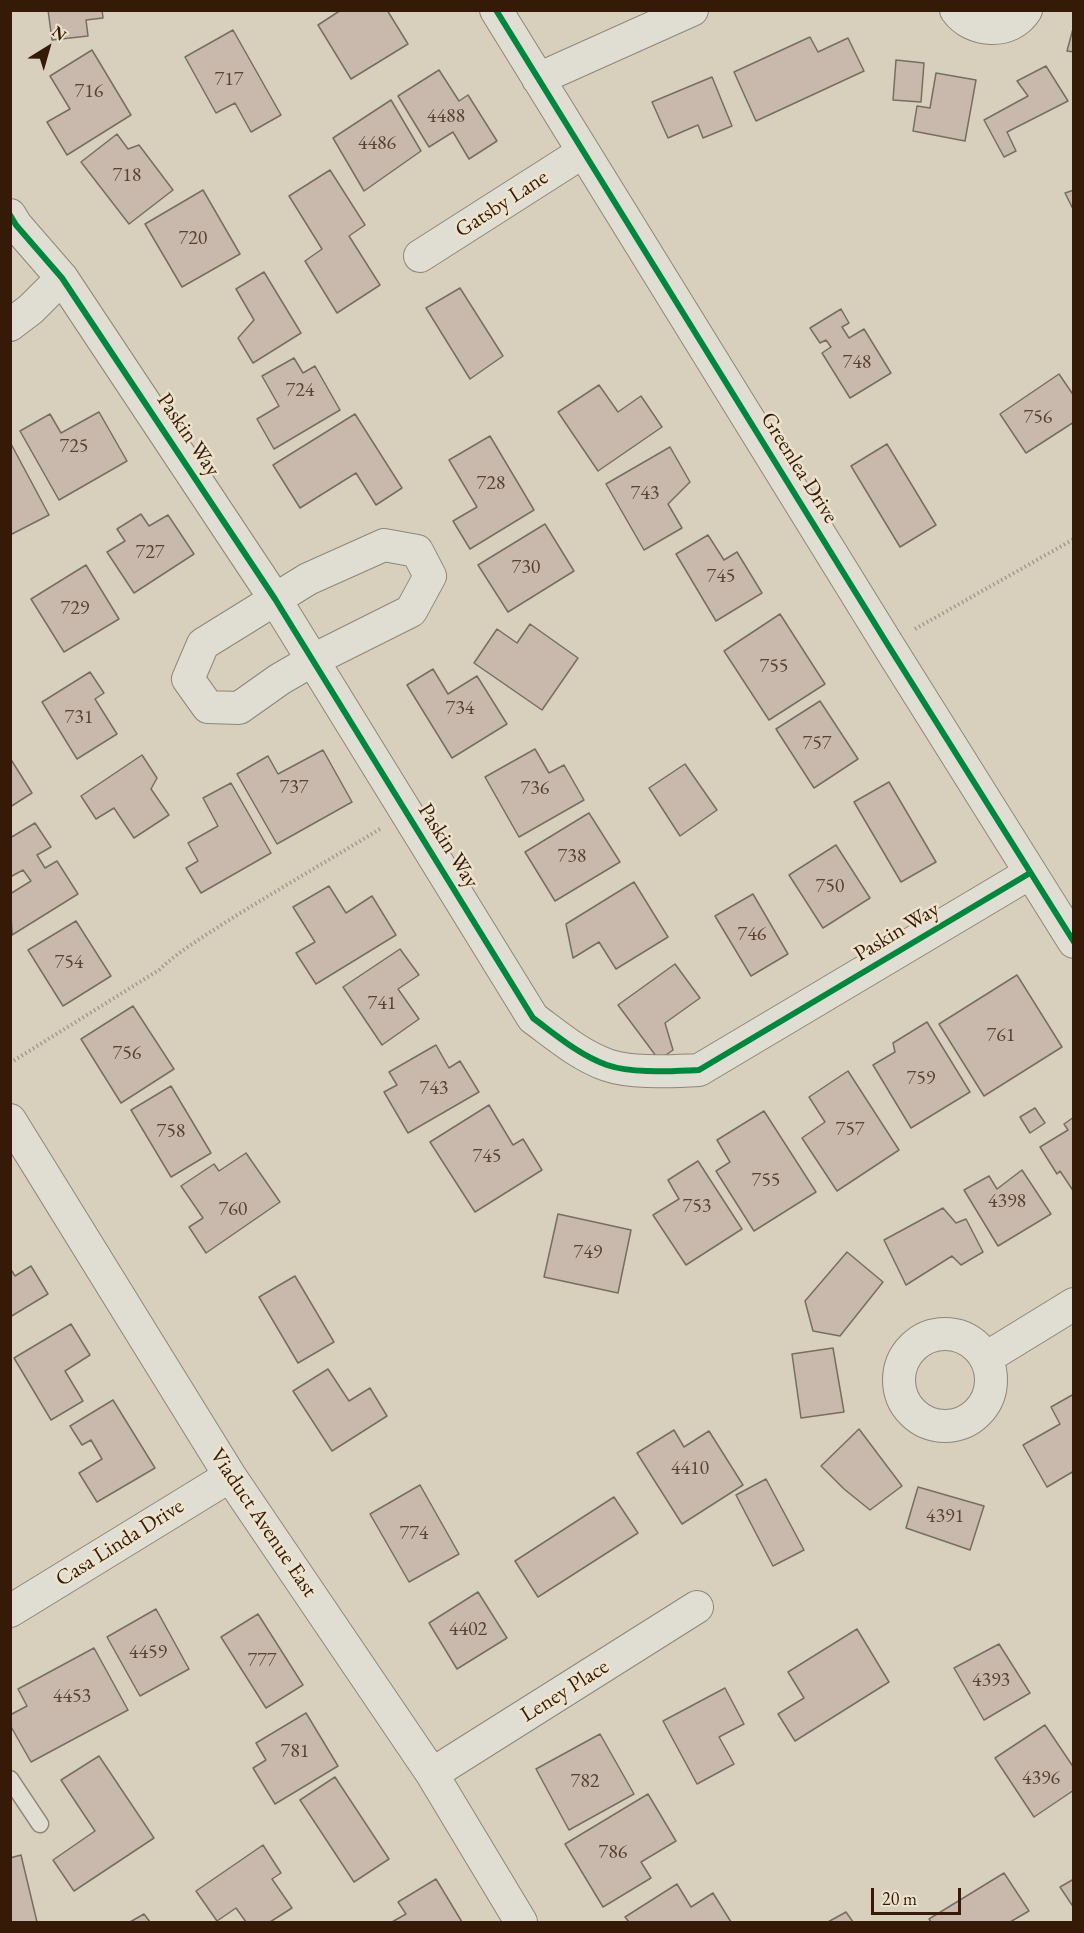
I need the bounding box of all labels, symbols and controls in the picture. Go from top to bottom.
north arrow [18,18,78,78]
text: N [48,21,71,46]
house number: 717 [215,68,243,92]
house number: 716 [75,80,103,104]
house number: 4488 [427,105,465,129]
house number: 4486 [358,132,396,156]
house number: 718 [113,164,141,188]
street label: Gatsby Lane [451,164,553,244]
house number: 720 [179,227,207,251]
house number: 748 [843,351,871,375]
house number: 724 [286,379,314,403]
street label: Paskin Way [151,388,225,482]
house number: 756 [1024,406,1052,430]
street label: Greenlea Drive [754,408,844,528]
house number: 725 [60,435,88,459]
house number: 728 [477,472,505,496]
house number: 743 [631,482,659,506]
house number: 727 [136,541,164,565]
house number: 730 [512,556,540,580]
house number: 745 [707,565,735,589]
house number: 729 [61,597,89,621]
house number: 755 [760,655,788,679]
house number: 734 [446,697,474,721]
house number: 731 [65,706,93,730]
house number: 757 [803,732,831,756]
house number: 737 [280,776,308,800]
house number: 736 [521,777,549,801]
street label: Paskin Way [412,799,484,893]
house number: 738 [558,845,586,869]
house number: 750 [816,875,844,899]
street label: Paskin Way [850,896,944,968]
house number: 746 [738,923,766,947]
house number: 754 [55,951,83,975]
house number: 741 [368,992,396,1016]
house number: 761 [987,1024,1015,1048]
house number: 756 [113,1042,141,1066]
house number: 759 [907,1067,935,1091]
house number: 743 [420,1077,448,1101]
house number: 757 [836,1118,864,1142]
house number: 758 [157,1120,185,1144]
house number: 745 [473,1145,501,1169]
house number: 755 [752,1169,780,1193]
house number: 4398 [988,1190,1026,1214]
house number: 753 [683,1195,711,1219]
house number: 760 [219,1198,247,1222]
house number: 749 [574,1241,602,1265]
street label: Viaduct Avenue East [203,1444,323,1602]
house number: 4410 [671,1457,709,1481]
street label: Casa Linda Drive [51,1493,189,1593]
house number: 4391 [926,1505,964,1529]
house number: 774 [400,1522,428,1546]
house number: 4402 [449,1618,487,1642]
house number: 4459 [129,1641,167,1665]
house number: 777 [248,1649,276,1673]
street label: Leney Place [516,1654,614,1728]
house number: 4393 [972,1669,1010,1693]
house number: 4453 [53,1685,91,1709]
house number: 781 [281,1740,309,1764]
house number: 4396 [1022,1767,1060,1791]
house number: 782 [571,1770,599,1794]
house number: 786 [599,1841,627,1865]
scale bar [874,1876,964,1914]
text: 20 m [882,1887,917,1910]

